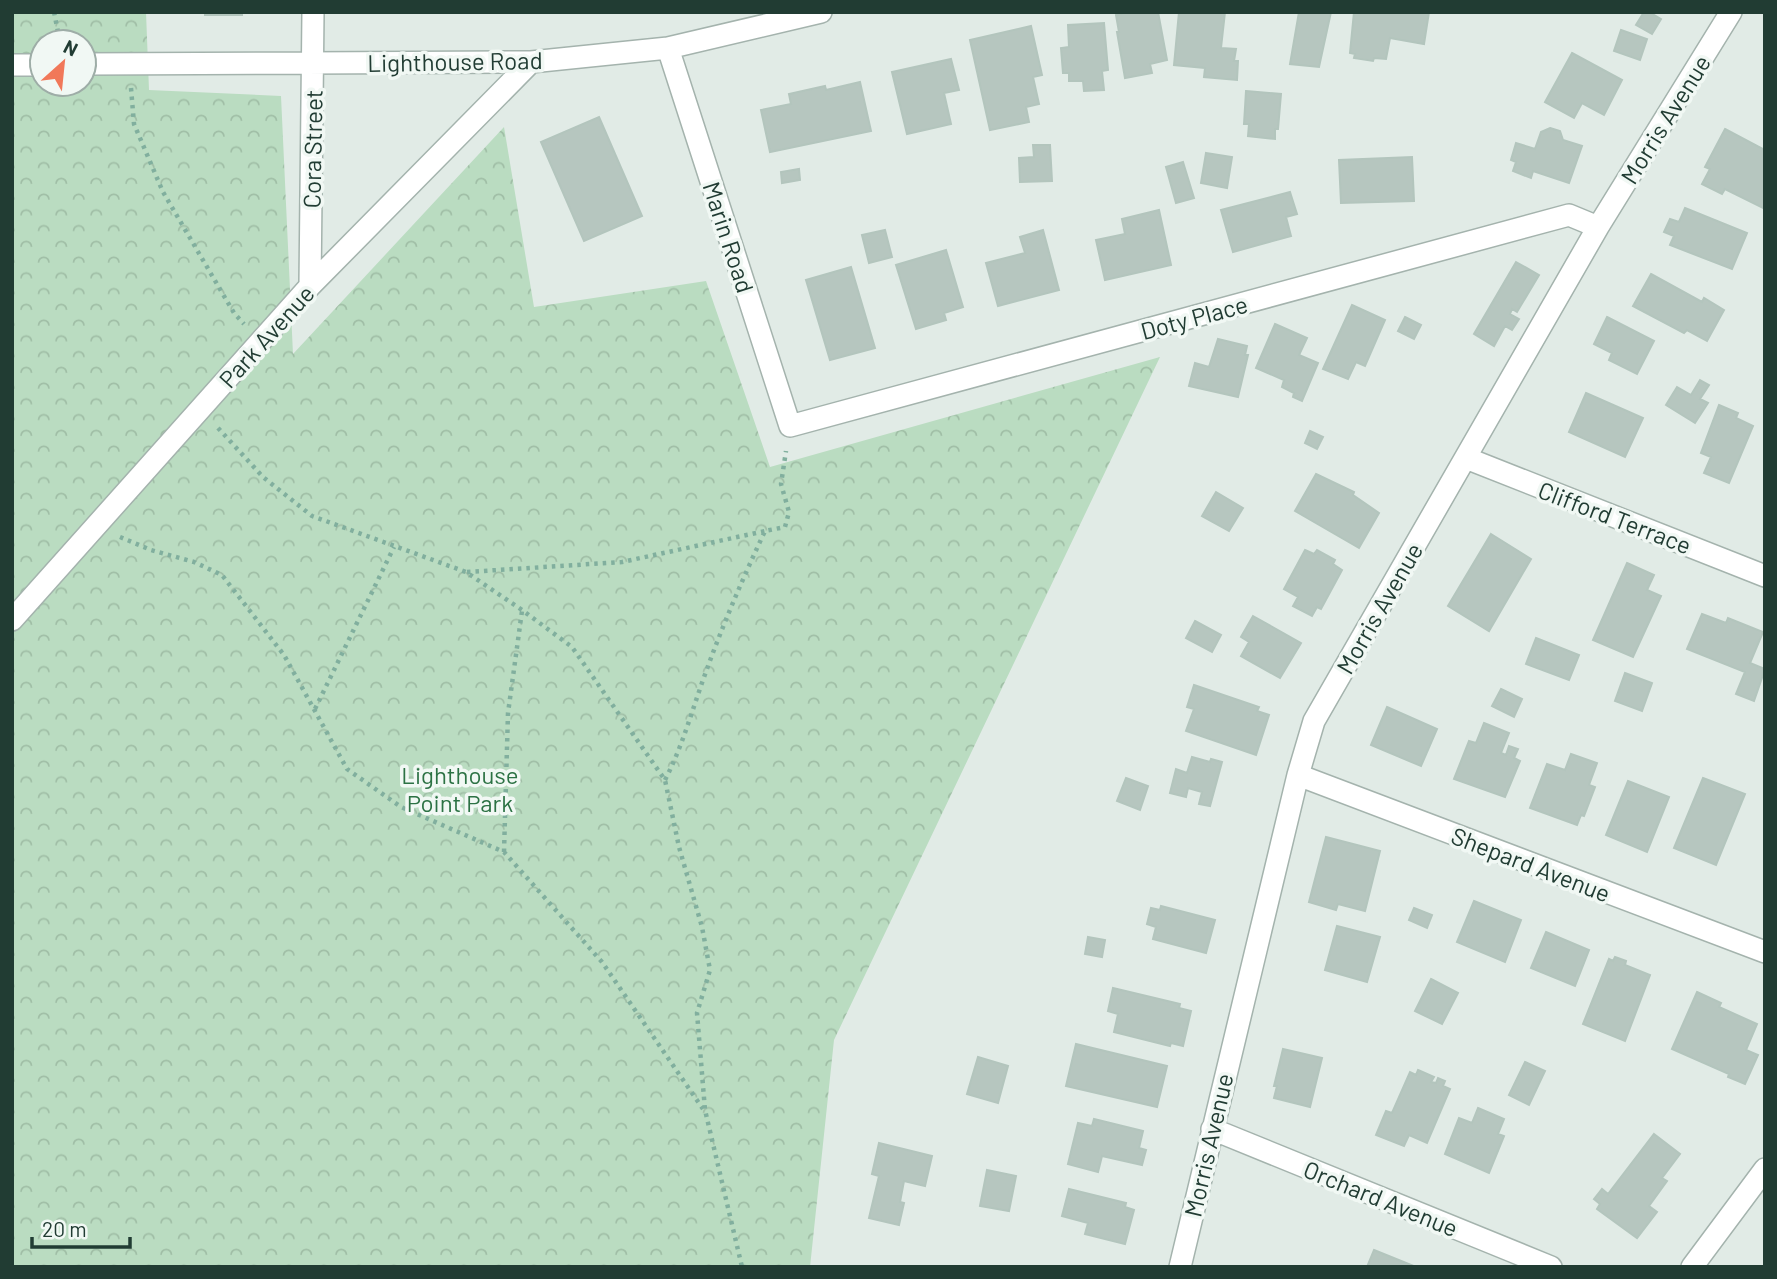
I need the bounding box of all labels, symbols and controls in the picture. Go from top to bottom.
north arrow [28,28,98,98]
text: N [60,34,82,61]
street label: Lighthouse Road [367,45,543,77]
street label: Morris Avenue [1614,49,1716,189]
street label: Cora Street [296,89,328,209]
street label: Marin Road [697,178,761,296]
street label: Park Avenue [212,279,320,393]
street label: Doty Place [1137,289,1251,345]
street label: Clifford Terrace [1534,475,1696,559]
street label: Morris Avenue [1330,537,1428,679]
park label: Lighthouse Point Park [401,760,519,817]
street label: Shepard Avenue [1447,820,1615,908]
street label: Morris Avenue [1177,1070,1239,1220]
street label: Orchard Avenue [1300,1154,1462,1242]
scale bar [32,1206,130,1250]
text: 20 m [42,1216,87,1241]

